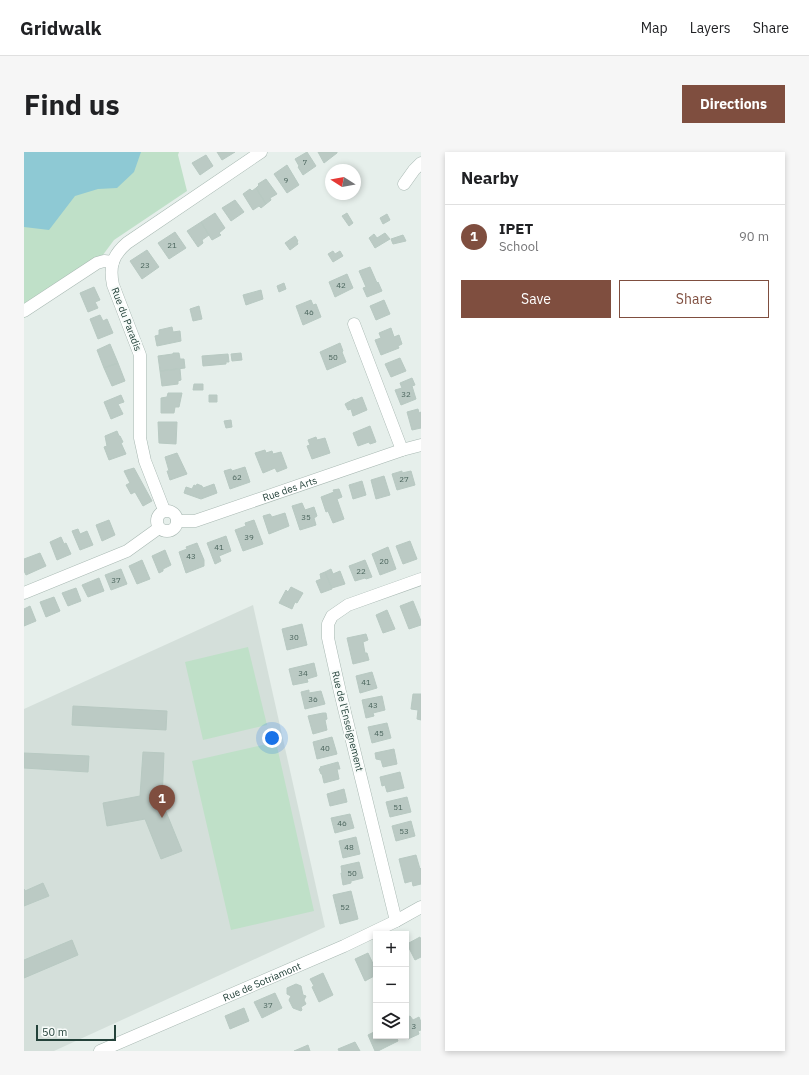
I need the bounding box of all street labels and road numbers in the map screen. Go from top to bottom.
street label: Rue du Paradis [108,285,145,353]
street label: Rue des Arts [261,474,319,504]
street label: Rue de l'Enseignement [329,670,366,773]
street label: Rue de Sotriamont [221,959,303,1004]

